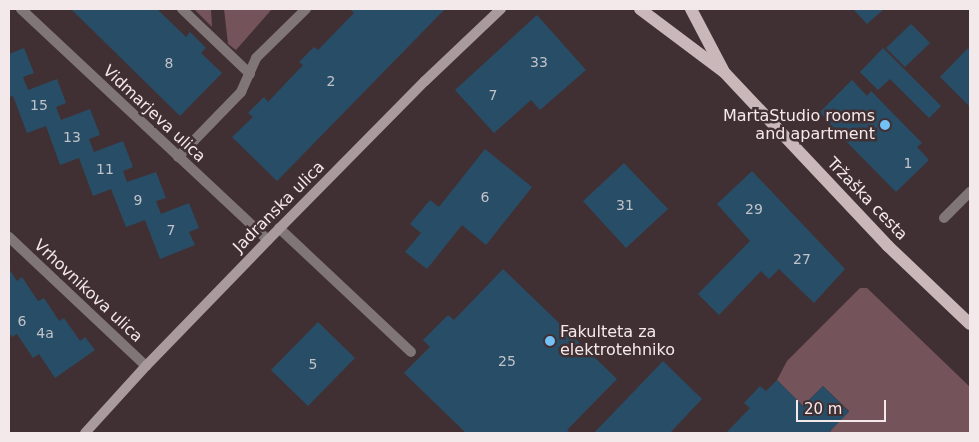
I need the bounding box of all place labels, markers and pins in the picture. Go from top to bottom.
place label: MartaStudio rooms and apartment [723,106,875,144]
marker: MartaStudio rooms and apartment [879,119,891,131]
place label: Fakulteta za elektrotehniko [560,322,675,360]
marker: Fakulteta za elektrotehniko [544,335,556,347]

